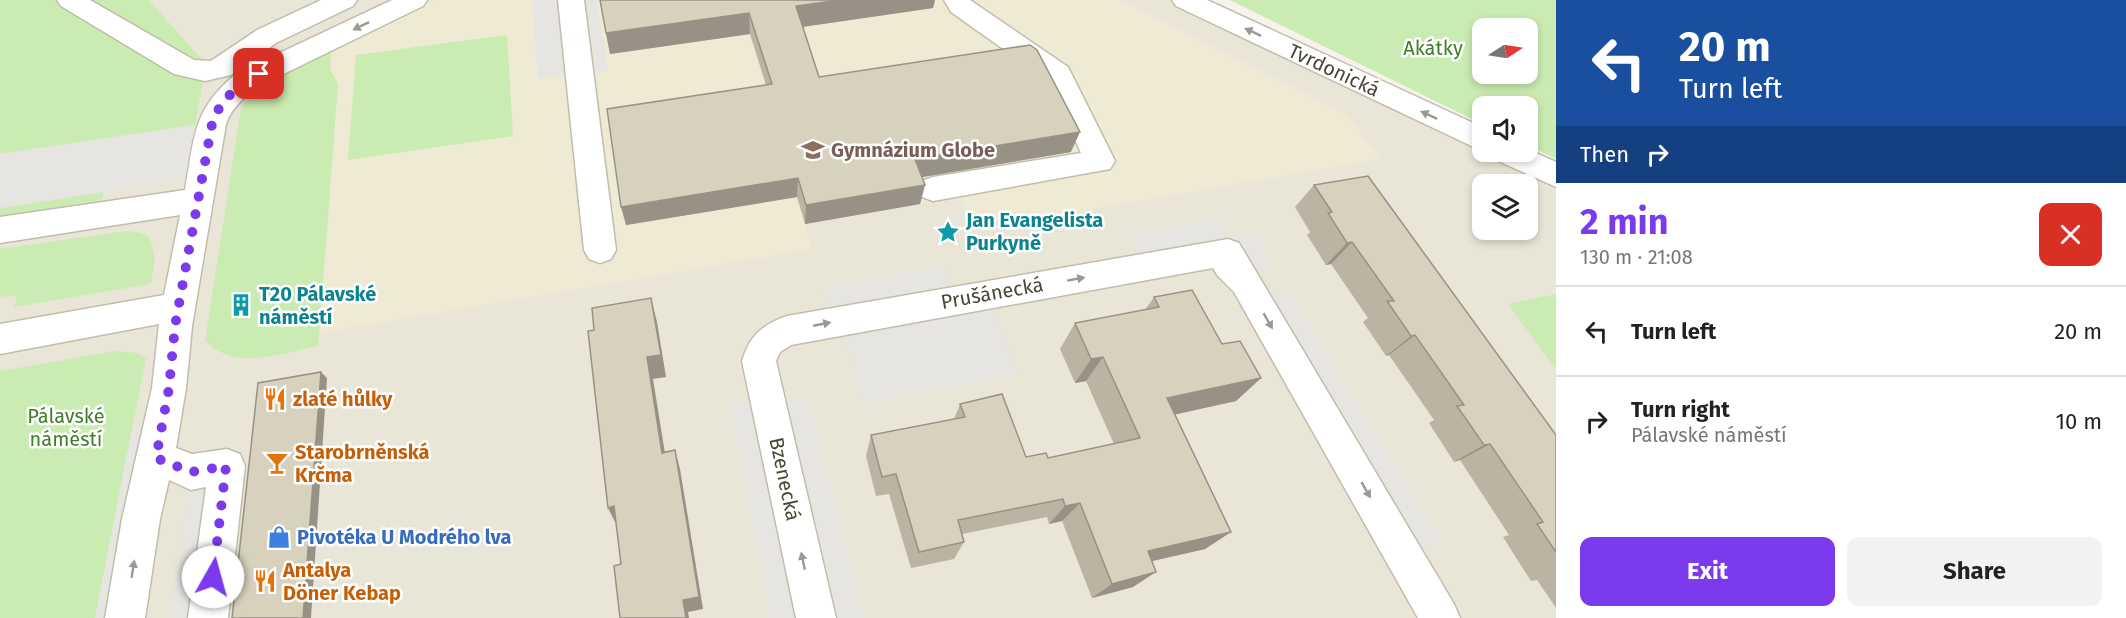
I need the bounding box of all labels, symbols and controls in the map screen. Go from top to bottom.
north arrow [1472,18,1538,84]
map controls [1472,18,1538,240]
one-way arrow [353,21,370,30]
text: 20 m [1679,22,1771,72]
icon: left [1580,24,1658,102]
one-way arrow [1244,27,1261,36]
park label: Akátky [1403,36,1463,60]
street label: Tvrdonická [1285,38,1383,102]
pin [233,48,284,99]
icon: arrive [242,57,275,90]
text: Turn left [1679,73,1782,105]
button: sound [1472,96,1538,162]
one-way arrow [1421,110,1438,119]
school or university icon: Gymnázium Globe [800,137,826,163]
place label: Gymnázium Globe [831,138,995,162]
icon: right [1641,138,1674,171]
text: Then [1580,141,1629,168]
button: layers [1472,174,1538,240]
text: 2 min [1580,200,1669,244]
button: close [2039,203,2102,266]
place label: Jan Evangelista Purkyně [965,208,1103,255]
place icon: Jan Evangelista Purkyně [935,219,961,245]
text: 130 m · 21:08 [1580,245,1693,269]
street label: Prušánecká [939,272,1045,314]
one-way arrow [1067,274,1086,283]
place label: T20 Pálavské náměstí [259,282,376,329]
building icon: T20 Pálavské náměstí [228,292,254,318]
one-way arrow [1263,313,1274,329]
icon: left [1580,315,1613,348]
text: Turn left [1631,318,1716,345]
text: 20 m [2054,318,2102,345]
one-way arrow [813,319,832,328]
restaurant icon: zlaté hůlky [262,386,288,412]
place label: zlaté hůlky [293,387,393,411]
text: Turn right [1631,396,1730,423]
park label: Pálavské náměstí [27,404,105,451]
icon: right [1580,405,1613,438]
text: 10 m [2056,408,2102,435]
text: Pálavské náměstí [1631,423,1787,447]
street label: Bzenecká [764,435,806,523]
place label: Starobrněnská Krčma [295,440,429,487]
bar icon: Starobrněnská Krčma [264,450,290,476]
one-way arrow [1361,482,1371,499]
shop icon: Pivotéka U Modrého lva [266,524,292,550]
place label: Pivotéka U Modrého lva [297,525,511,549]
button: Exit [1580,537,1835,606]
button: Share [1847,537,2102,606]
position arrow [181,545,245,609]
one-way arrow [798,551,807,570]
place label: Antalya Döner Kebap [282,558,401,605]
one-way arrow [129,559,138,578]
restaurant icon: Antalya Döner Kebap [252,568,278,594]

